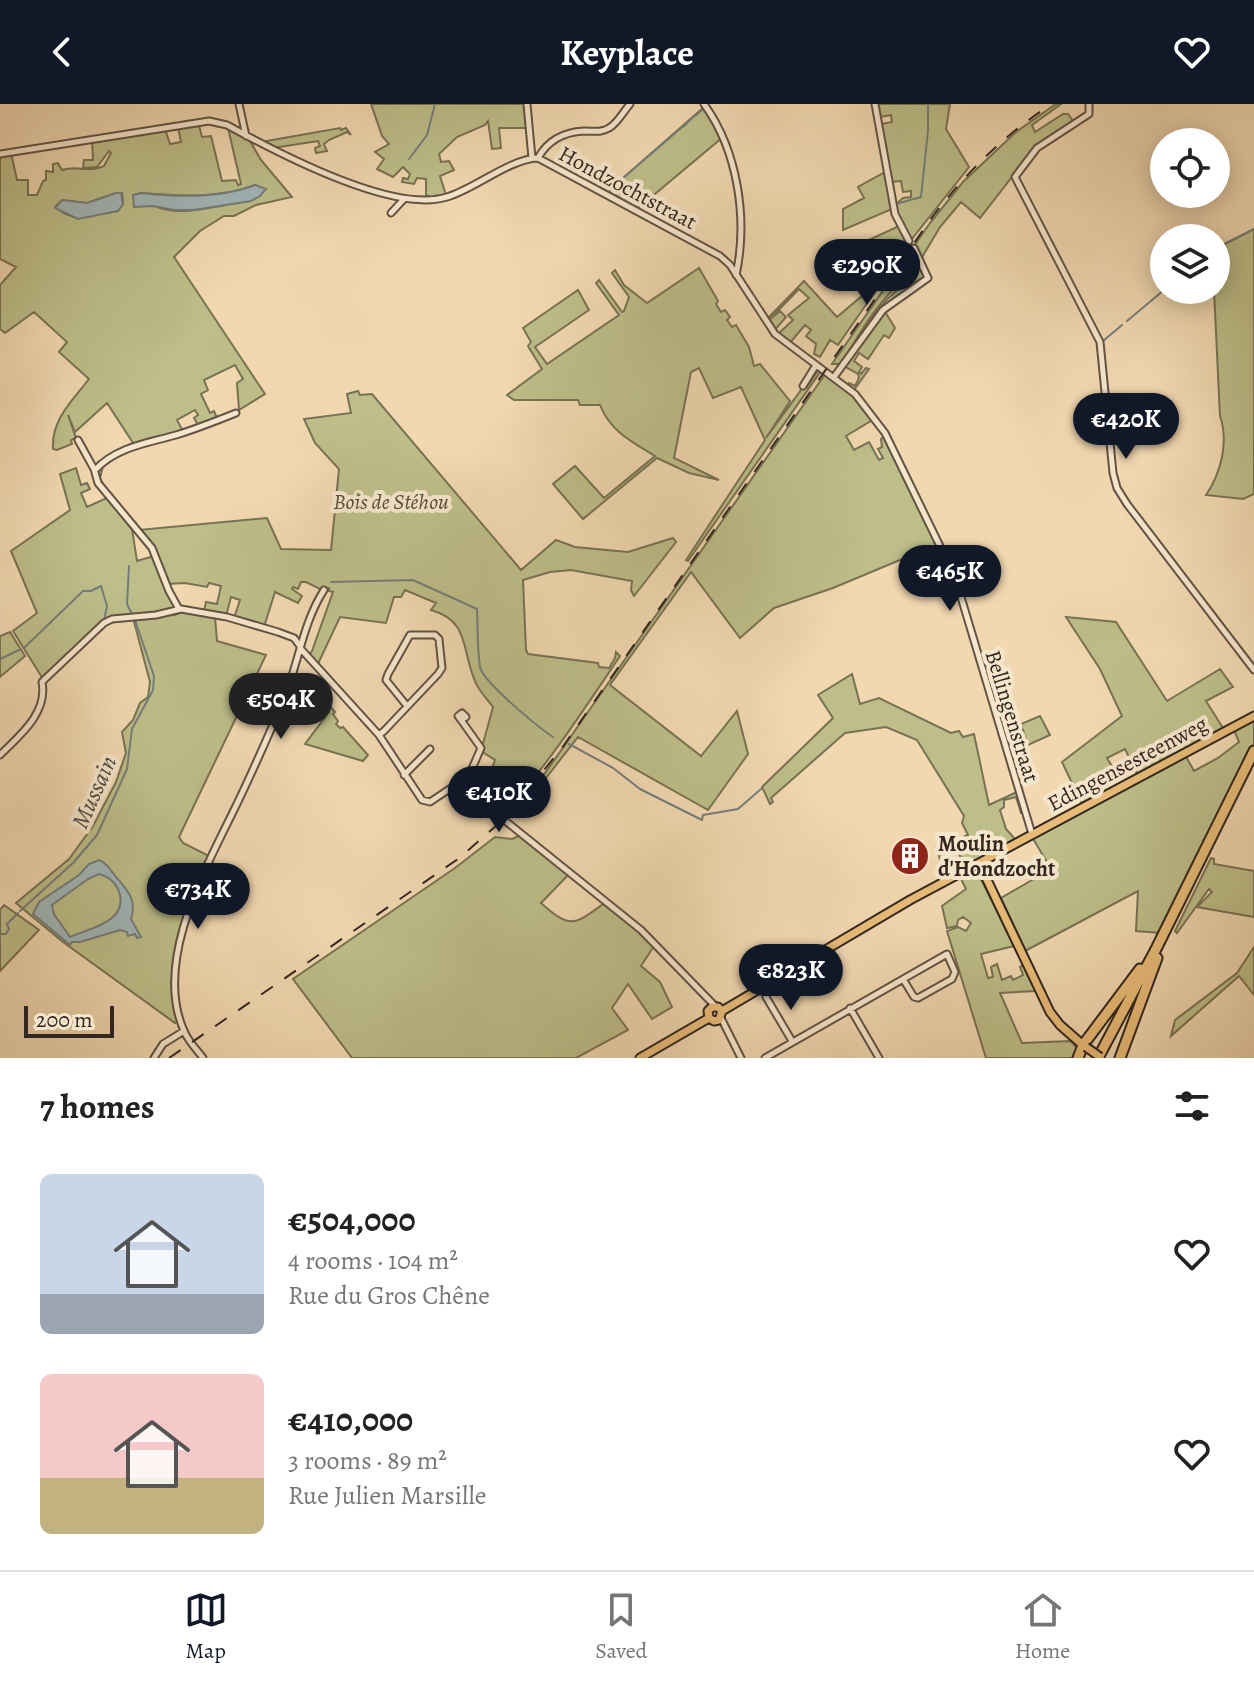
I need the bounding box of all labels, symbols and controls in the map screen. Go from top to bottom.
text: Keyplace [560,28,694,77]
icon: back [40,30,84,74]
icon: heart [1170,30,1214,74]
map controls [1150,128,1230,304]
button: locate [1150,128,1230,208]
street label: Hondzochtstraat [553,139,702,237]
button: layers [1150,224,1230,304]
pin: €290K [811,239,923,307]
text: €290K [832,247,902,282]
pin: €420K [1070,393,1182,461]
text: €420K [1091,401,1161,436]
park label: Bois de Stéhou [333,487,449,517]
pin: €465K [894,545,1006,613]
text: €465K [916,553,984,588]
street label: Bellingenstraat [978,647,1046,786]
pin: €504K [225,673,337,741]
text: €504K [247,681,315,716]
street label: Edingensesteenweg [1042,709,1213,819]
water label: Mussain [64,751,124,833]
pin: €410K [443,766,555,834]
text: €410K [466,774,532,809]
place label: Moulin d'Hondzocht [938,829,1056,884]
building icon: Moulin d'Hondzocht [889,835,931,877]
pin: €734K [142,863,254,931]
text: €734K [165,871,231,906]
pin: €823K [735,944,847,1012]
text: €823K [757,952,825,987]
scale bar [24,1002,114,1038]
text: 200 m [36,1005,93,1035]
text: 7 homes [40,1083,155,1130]
icon: filters [1170,1084,1214,1128]
text: €504,000 [288,1196,416,1243]
icon: home [104,1206,200,1302]
icon: heart [1170,1232,1214,1276]
text: 4 rooms · 104 m² [288,1243,458,1278]
text: Rue du Gros Chêne [288,1278,490,1313]
text: €410,000 [288,1396,413,1443]
icon: home [104,1406,200,1502]
icon: heart [1170,1432,1214,1476]
text: 3 rooms · 89 m² [288,1443,447,1478]
text: Rue Julien Marsille [288,1478,486,1513]
tab: Map [184,1588,228,1666]
tab: Saved [595,1588,647,1666]
tab: Home [1015,1588,1070,1666]

